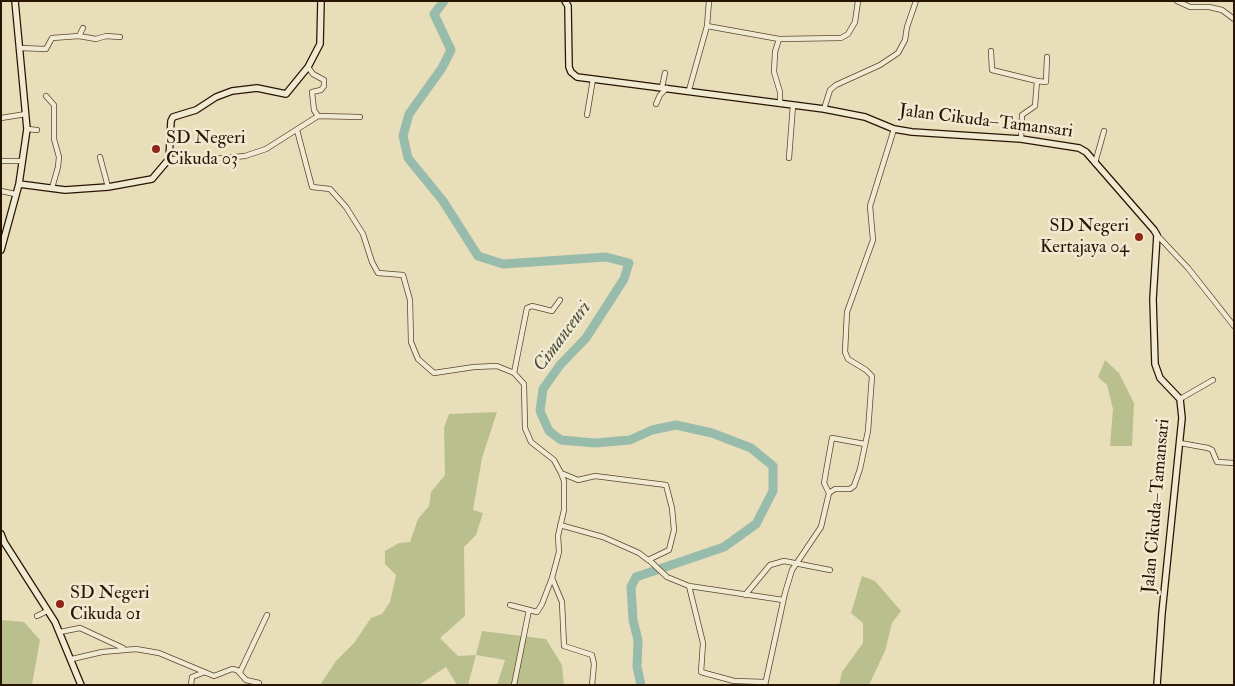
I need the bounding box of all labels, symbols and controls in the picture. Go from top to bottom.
street label: Jalan Cikuda–Tamansari [898,101,1074,143]
place label: SD Negeri Cikuda 03 [166,128,246,170]
marker: SD Negeri Cikuda 03 [150,143,162,155]
place label: SD Negeri Kertajaya 04 [1040,216,1129,258]
marker: SD Negeri Kertajaya 04 [1133,231,1145,243]
water label: Cimanceuri [529,297,597,377]
street label: Jalan Cikuda–Tamansari [1139,418,1175,594]
place label: SD Negeri Cikuda 01 [70,583,150,626]
marker: SD Negeri Cikuda 01 [54,598,66,610]

